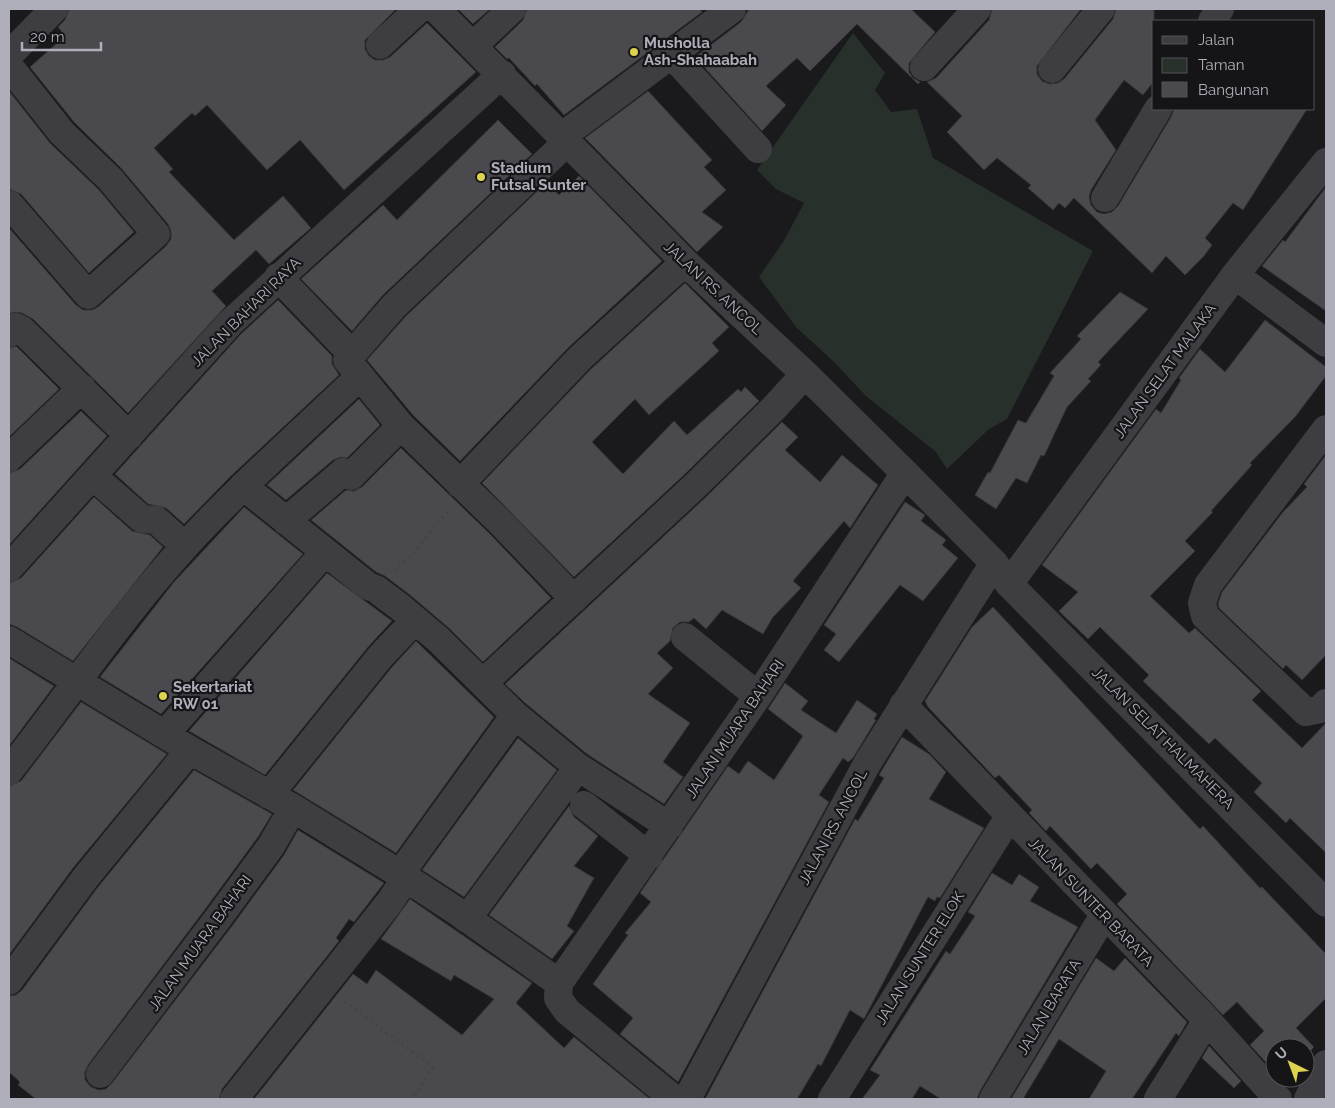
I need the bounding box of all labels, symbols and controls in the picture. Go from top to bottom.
scale bar [22,20,101,52]
legend [1152,20,1315,110]
text: 20 m [30,28,65,46]
text: Jalan [1198,31,1234,49]
place label: Musholla Ash-Shahaabah [644,34,757,69]
marker: Musholla Ash-Shahaabah [628,46,640,58]
text: Taman [1198,56,1244,74]
text: Bangunan [1198,81,1269,99]
place label: Stadium Futsal Sunter [491,159,586,194]
marker: Stadium Futsal Sunter [475,171,487,183]
street label: JALAN RS. ANCOL [660,238,766,339]
street label: JALAN BAHARI RAYA [188,254,304,370]
street label: JALAN SELAT MALAKA [1110,300,1220,442]
street label: JALAN MUARA BAHARI [682,656,788,802]
street label: JALAN SELAT HALMAHERA [1088,663,1238,813]
place label: Sekertariat RW 01 [173,678,252,713]
marker: Sekertariat RW 01 [157,690,169,702]
street label: JALAN RS. ANCOL [795,766,871,888]
street label: JALAN SUNTER BARATA [1025,834,1157,970]
street label: JALAN MUARA BAHARI [145,872,255,1014]
street label: JALAN SUNTER ELOK [872,888,969,1028]
street label: JALAN BARATA [1013,956,1085,1058]
north arrow [1265,1038,1315,1088]
text: U [1272,1044,1291,1063]

